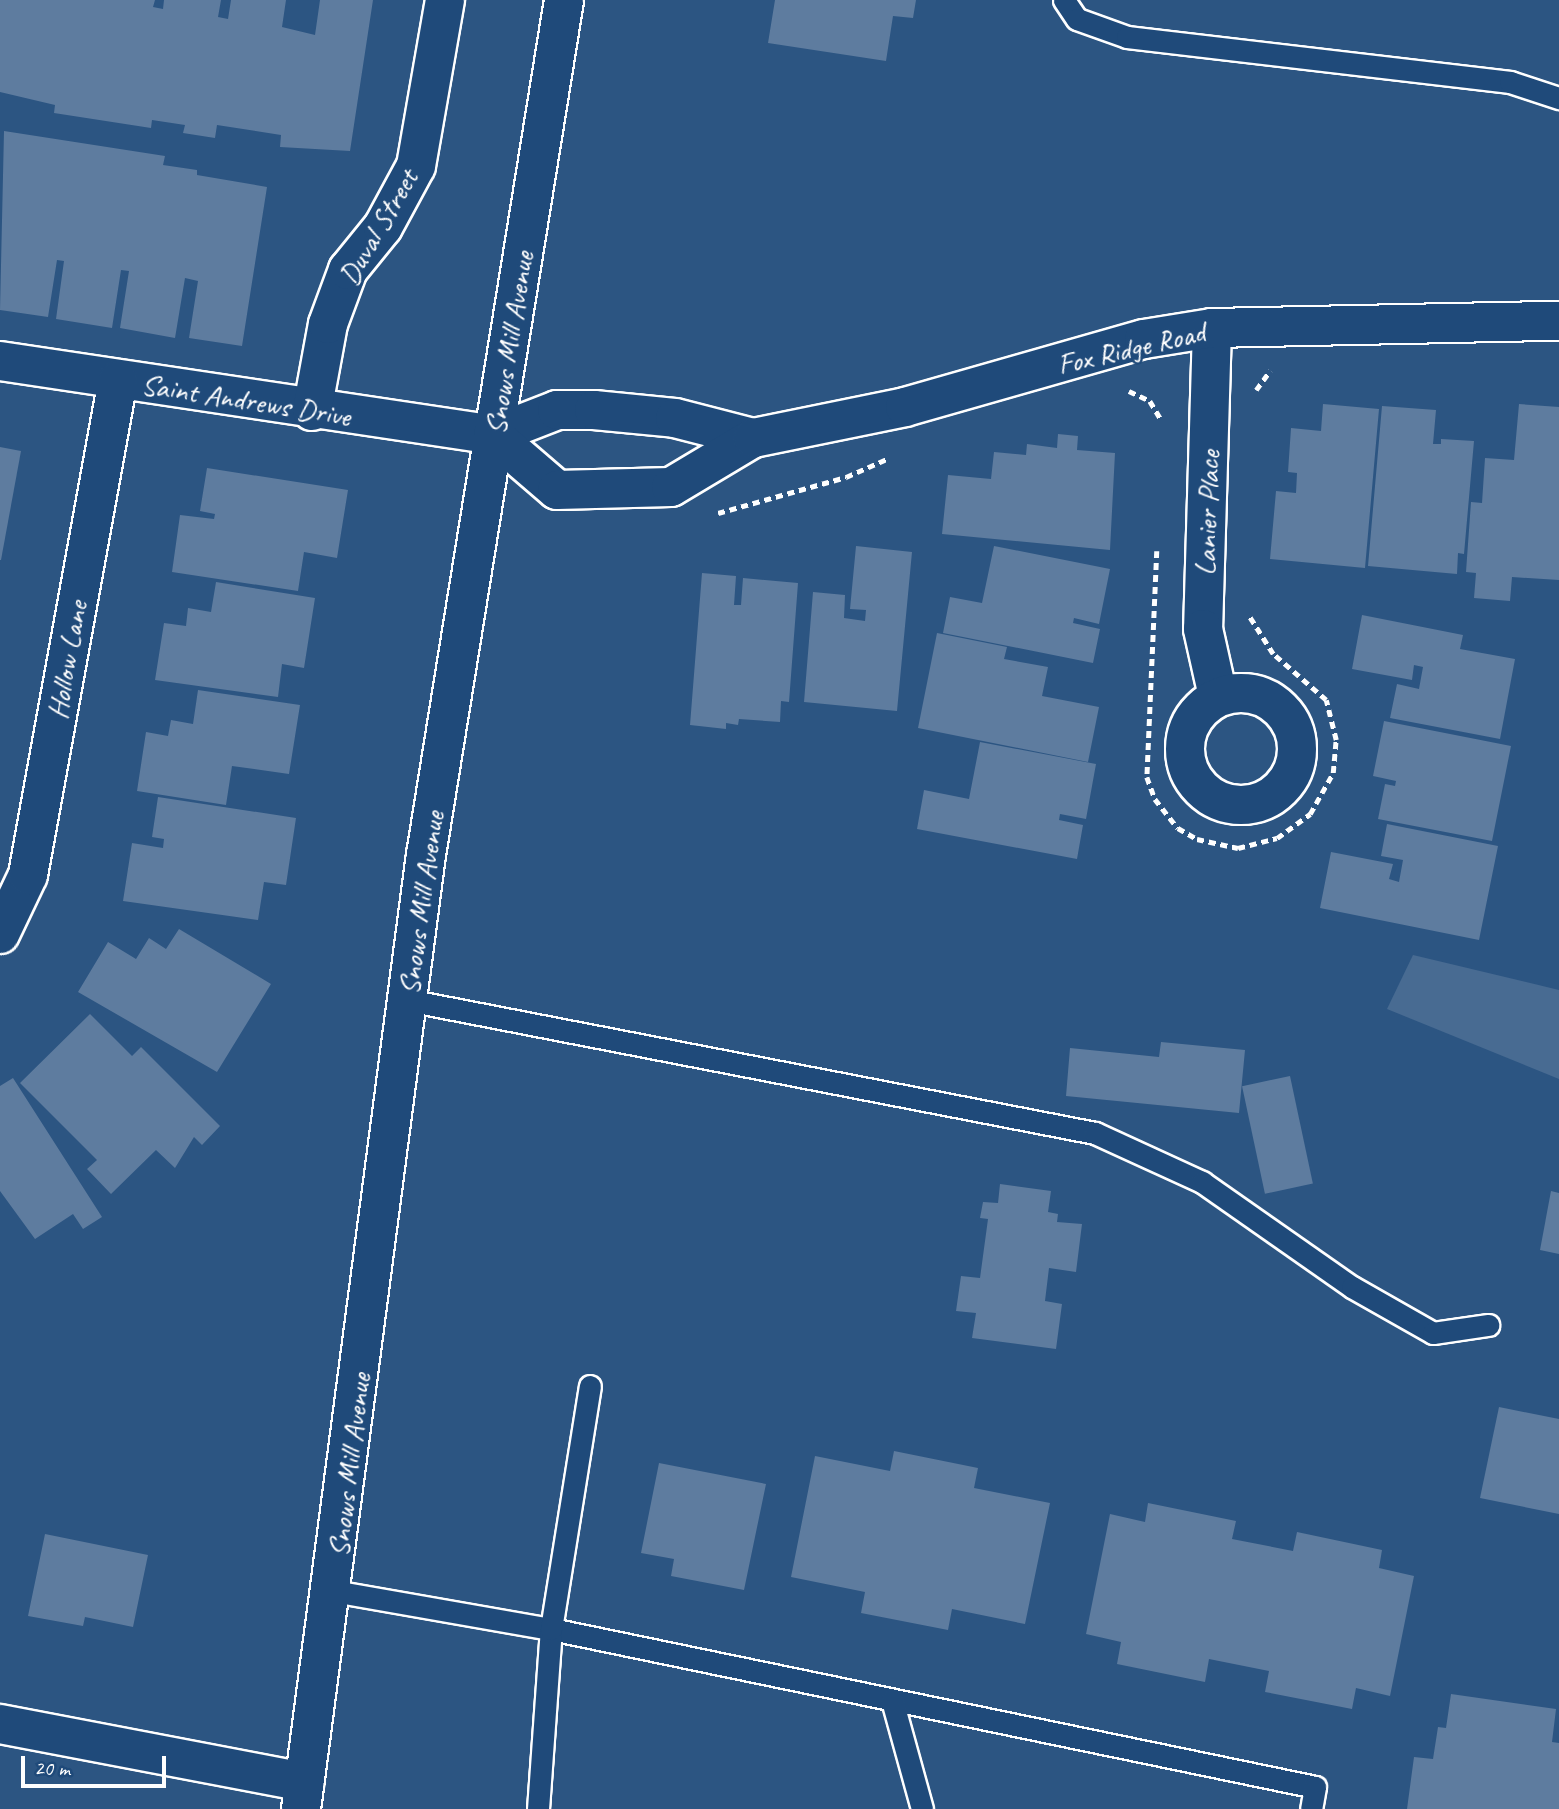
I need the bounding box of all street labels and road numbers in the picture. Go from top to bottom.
street label: Duval Street [330,163,426,291]
street label: Snows Mill Avenue [477,249,541,437]
street label: Fox Ridge Road [1053,313,1209,383]
street label: Saint Andrews Drive [139,366,353,434]
street label: Lanier Place [1187,450,1227,576]
street label: Hollow Lane [39,598,95,722]
street label: Snows Mill Avenue [390,809,452,997]
street label: Snows Mill Avenue [320,1371,378,1559]

